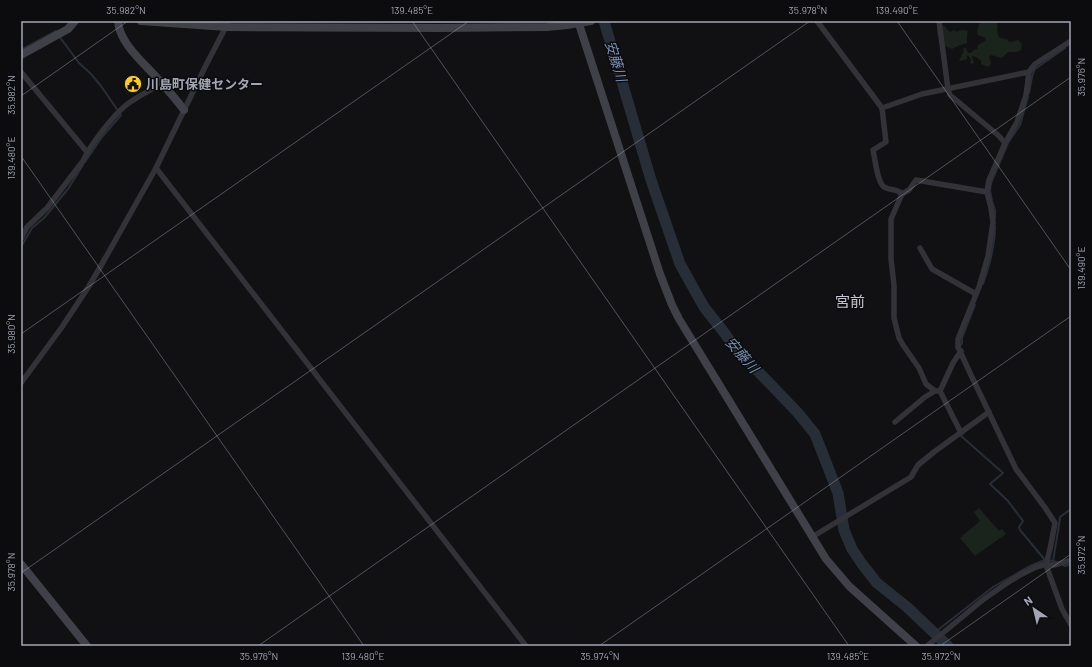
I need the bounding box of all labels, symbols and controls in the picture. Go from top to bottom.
text: 35.982°N [106,4,146,16]
text: 139.485°E [391,4,433,16]
text: 35.978°N [789,4,827,16]
text: 139.490°E [876,4,918,16]
water label: 安藤川 [602,38,631,85]
text: 35.976°N [1075,58,1087,96]
public building icon: 川島町保健センター [123,74,143,94]
text: 35.982°N [5,75,17,115]
place label: 川島町保健センター [146,76,263,92]
text: 139.480°E [5,137,17,179]
text: 139.490°E [1075,247,1087,289]
district label: 宮前 [835,292,865,310]
text: 35.980°N [5,314,17,354]
water label: 安藤川 [722,333,764,378]
text: 35.972°N [1075,536,1087,574]
text: 35.978°N [5,553,17,591]
north arrow [1014,589,1054,629]
text: N [1021,593,1035,608]
text: 35.976°N [240,650,278,662]
text: 139.480°E [342,650,384,662]
text: 35.974°N [580,650,620,662]
text: 139.485°E [827,650,869,662]
text: 35.972°N [922,650,960,662]

